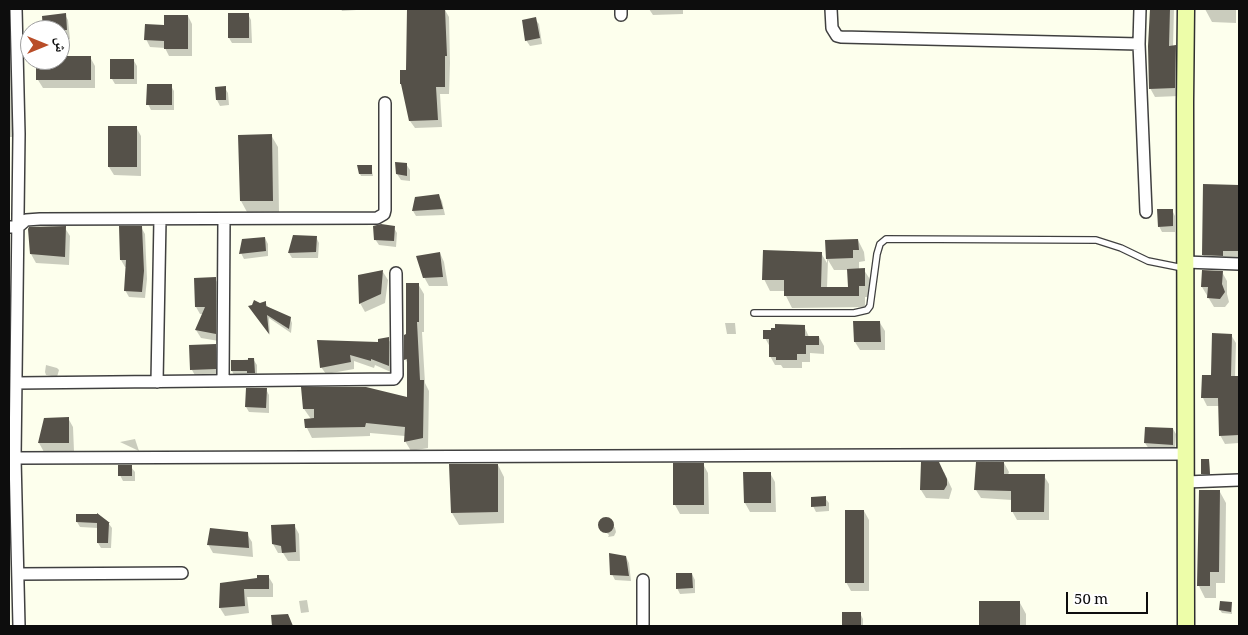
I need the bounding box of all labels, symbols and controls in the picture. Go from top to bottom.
north arrow [20,20,70,70]
text: ش [47,38,71,52]
scale bar [1068,582,1150,614]
text: 50 m [1074,588,1108,614]

